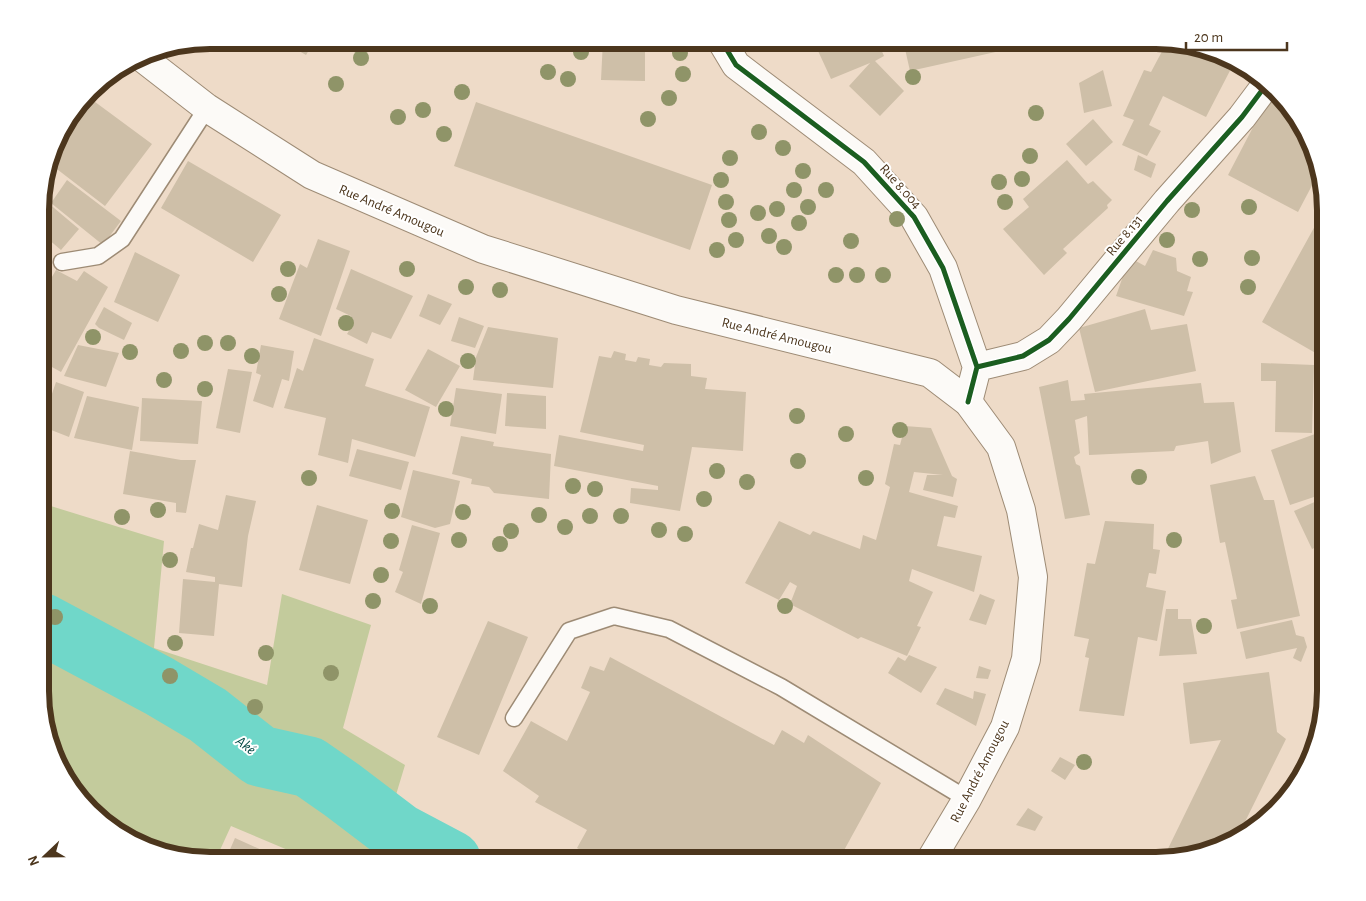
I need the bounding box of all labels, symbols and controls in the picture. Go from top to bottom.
scale bar [1186,20,1287,52]
text: 20 m [1194,30,1223,45]
street label: Rue 8.004 [877,162,924,212]
street label: Rue André Amougou [337,182,446,239]
street label: Rue 8.131 [1104,213,1146,259]
street label: Rue André Amougou [720,316,833,356]
street label: Rue André Amougou [948,718,1012,825]
water label: Aké [232,733,259,758]
north arrow [20,831,70,881]
text: N [26,853,42,868]

